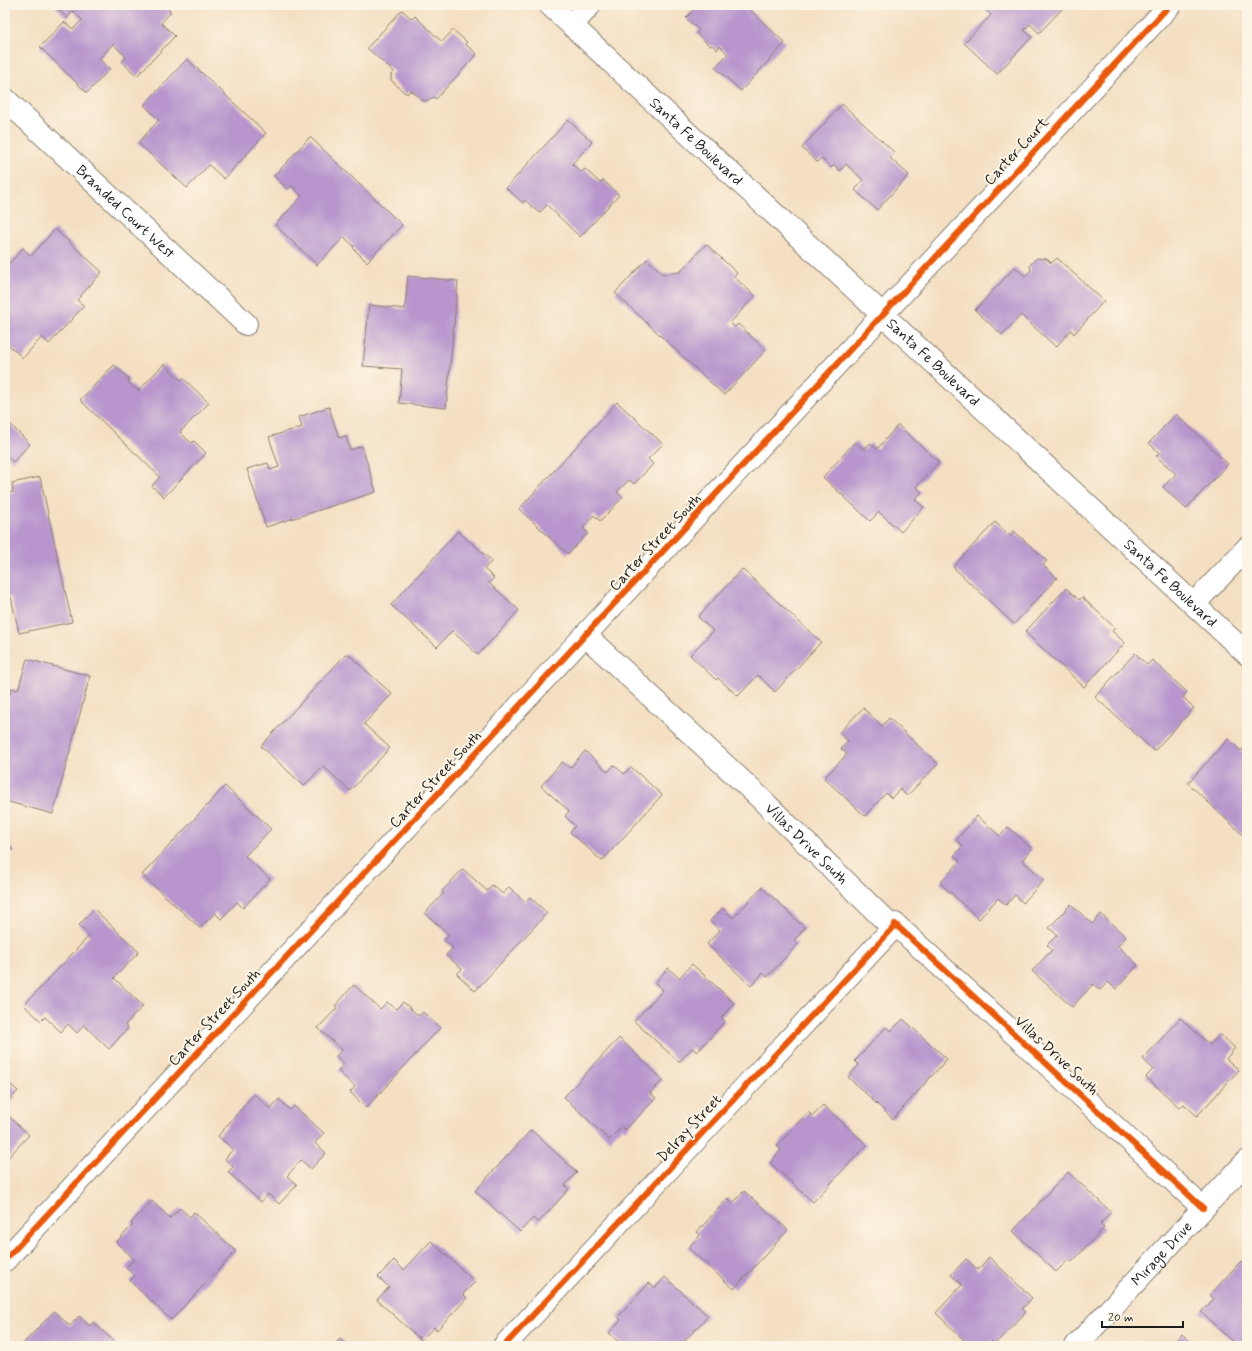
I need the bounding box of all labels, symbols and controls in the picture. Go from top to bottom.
street label: Santa Fe Boulevard [645,93,747,191]
street label: Carter Court [980,113,1054,190]
street label: Branded Court West [71,161,179,264]
street label: Santa Fe Boulevard [882,314,984,411]
street label: Carter Street South [605,489,706,596]
street label: Santa Fe Boulevard [1119,535,1221,632]
street label: Carter Street South [385,726,486,833]
street label: Villas Drive South [760,799,852,889]
street label: Carter Street South [164,964,265,1071]
street label: Villas Drive South [1010,1011,1103,1100]
street label: Delray Street [653,1090,727,1167]
street label: Mirage Drive [1127,1217,1197,1291]
scale bar [1102,1303,1183,1329]
text: 20 m [1108,1310,1134,1326]

